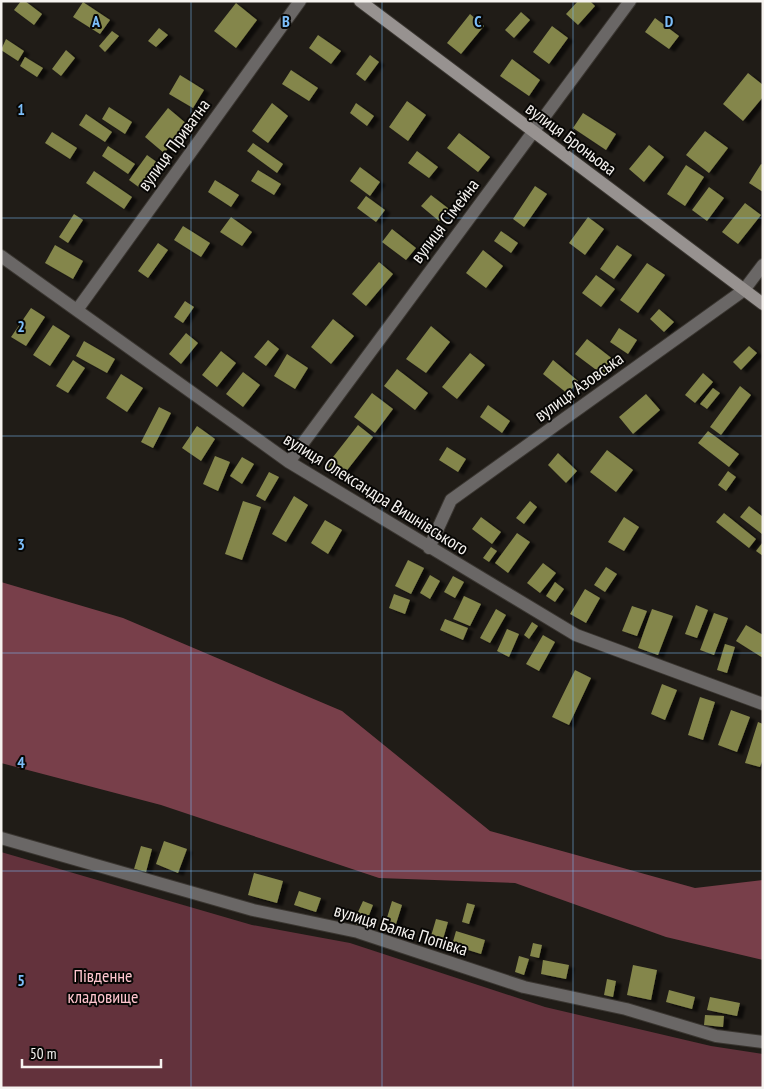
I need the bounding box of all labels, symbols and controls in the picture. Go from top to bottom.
text: A [91,11,101,31]
text: B [282,11,290,31]
text: C [474,11,482,31]
text: D [665,11,674,31]
street label: вулиця Приватна [132,94,215,195]
street label: вулиця Броньова [521,97,621,180]
text: 1 [17,99,25,119]
street label: вулиця Сімейна [405,174,484,267]
text: 2 [17,316,25,336]
street label: вулиця Азовська [530,347,628,427]
street label: вулиця Олександра Вишнівського [280,427,473,560]
text: 3 [17,534,25,554]
text: 4 [17,752,25,772]
street label: вулиця Балка Попівка [332,898,471,961]
park label: Південне кладовище [67,964,139,1008]
text: 5 [17,970,25,990]
scale bar [22,1036,161,1068]
text: 50 m [30,1044,56,1063]

